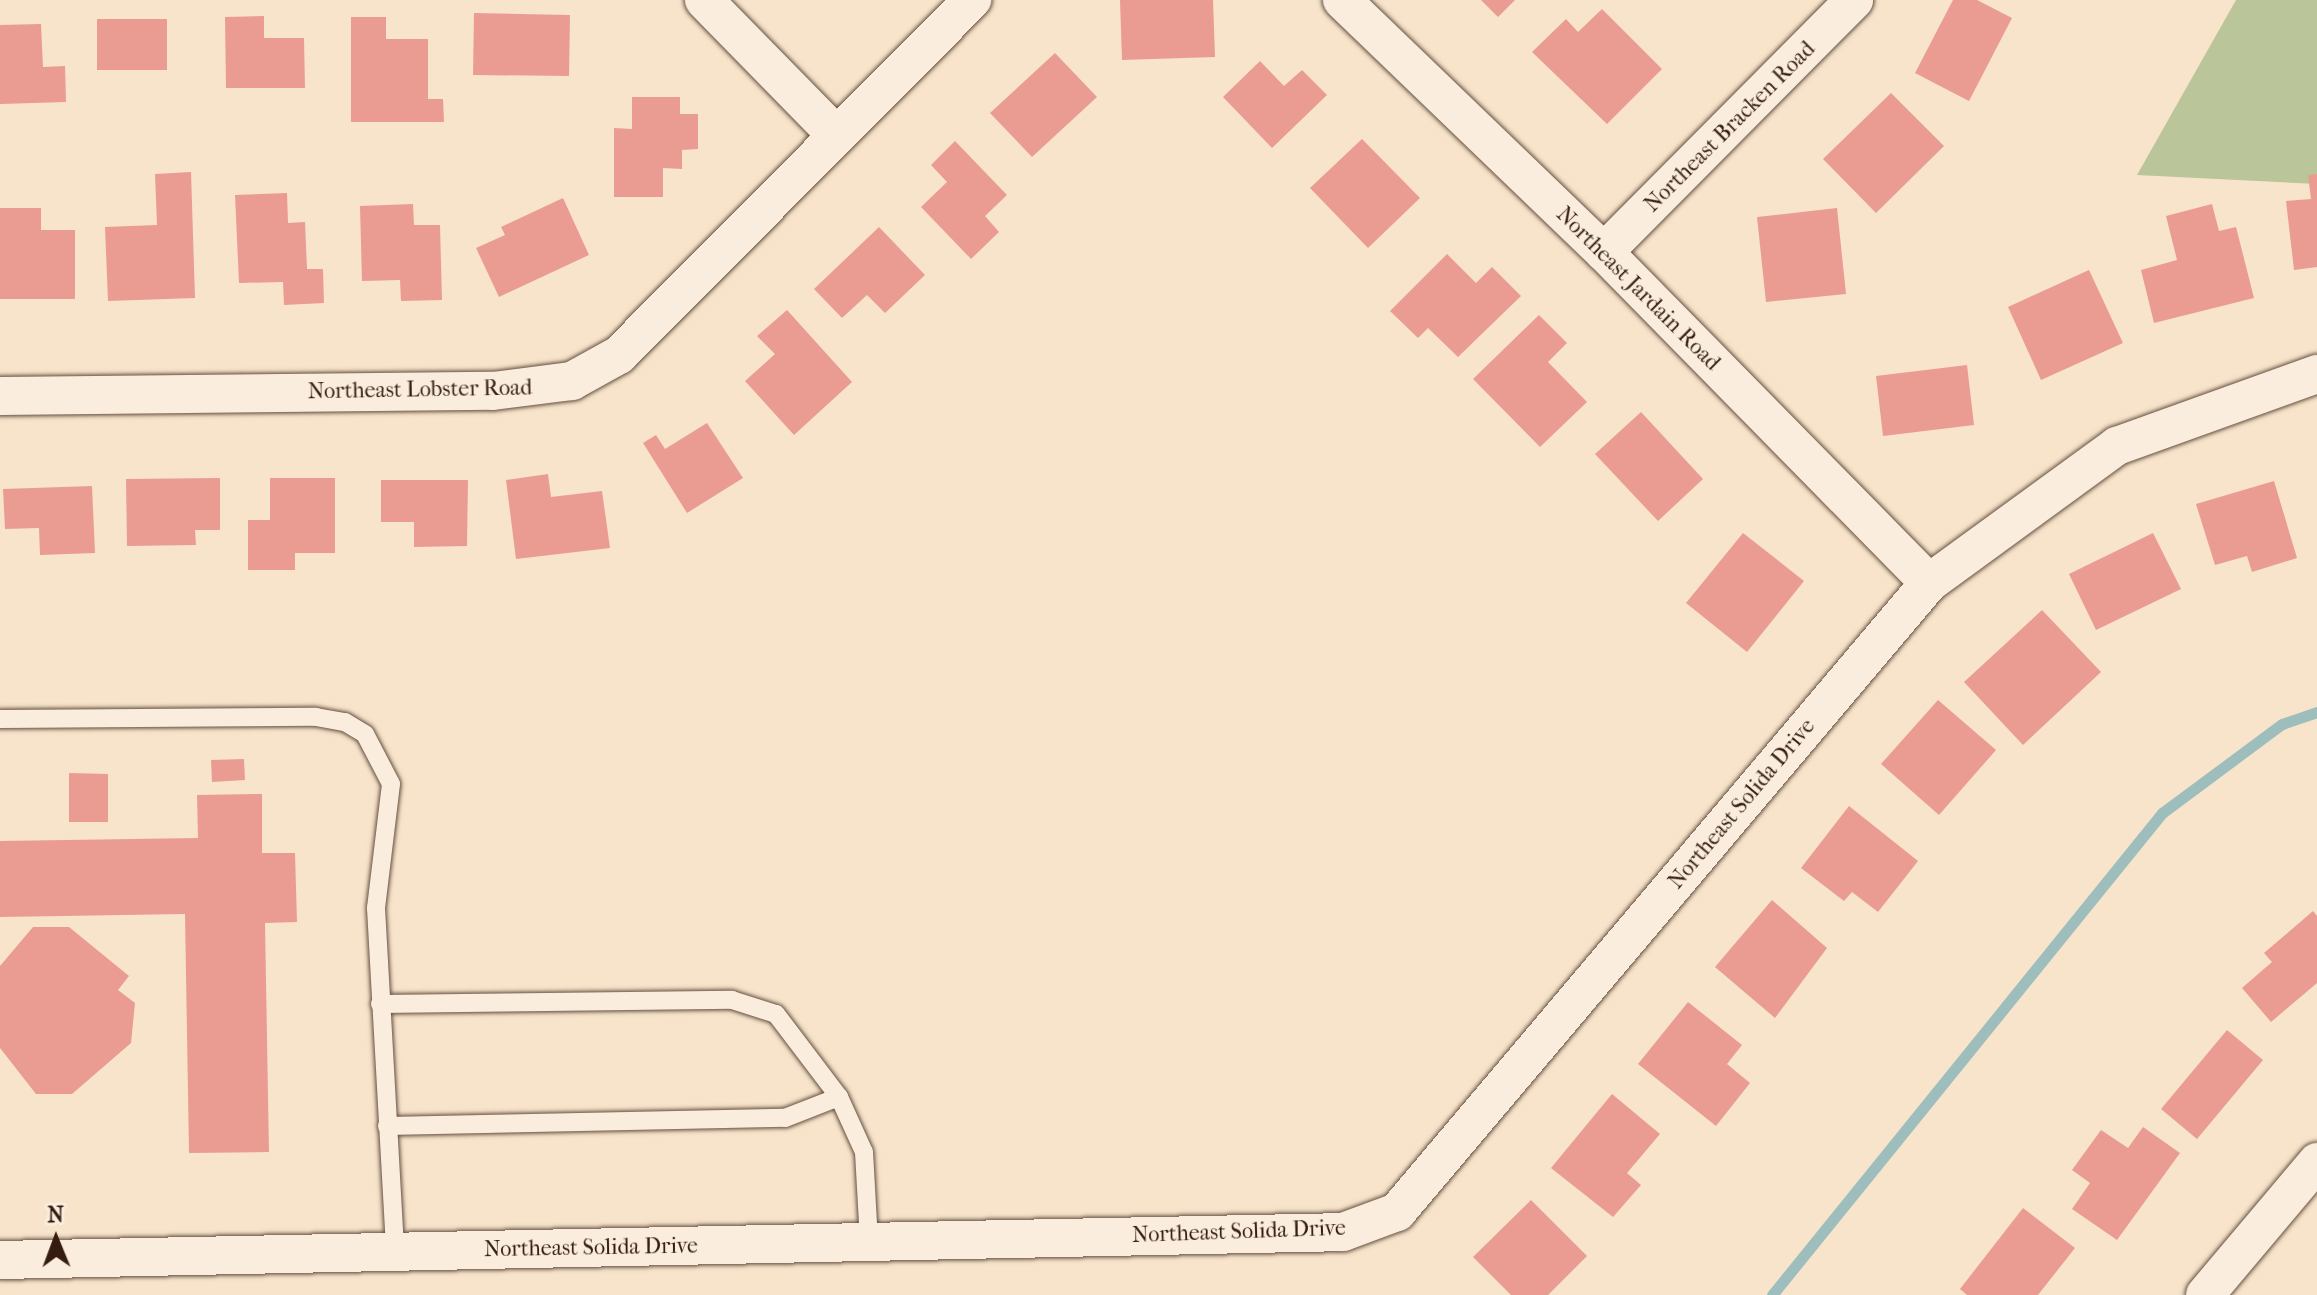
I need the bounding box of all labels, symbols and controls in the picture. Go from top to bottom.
street label: Northeast Bracken Road [1639,36,1821,218]
street label: Northeast Jardain Road [1551,202,1725,376]
street label: Northeast Lobster Road [308,375,532,405]
street label: Northeast Solida Drive [1663,714,1821,894]
north arrow [16,1199,96,1279]
text: N [47,1202,64,1228]
street label: Northeast Solida Drive [1132,1215,1346,1249]
street label: Northeast Solida Drive [484,1233,698,1263]

